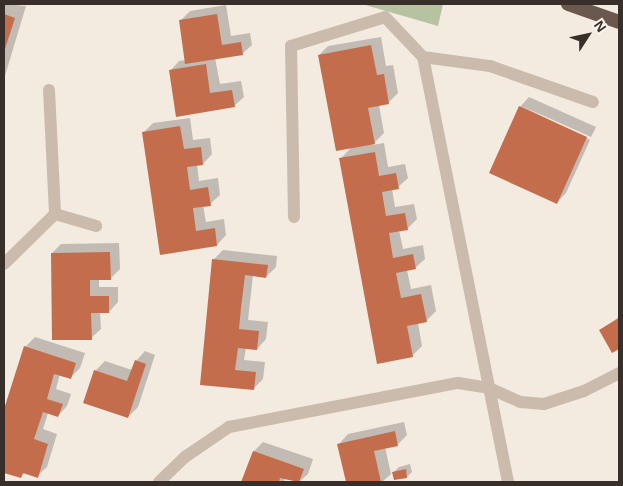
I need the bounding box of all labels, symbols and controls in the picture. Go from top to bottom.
north arrow [563,10,613,60]
text: N [591,18,610,35]

